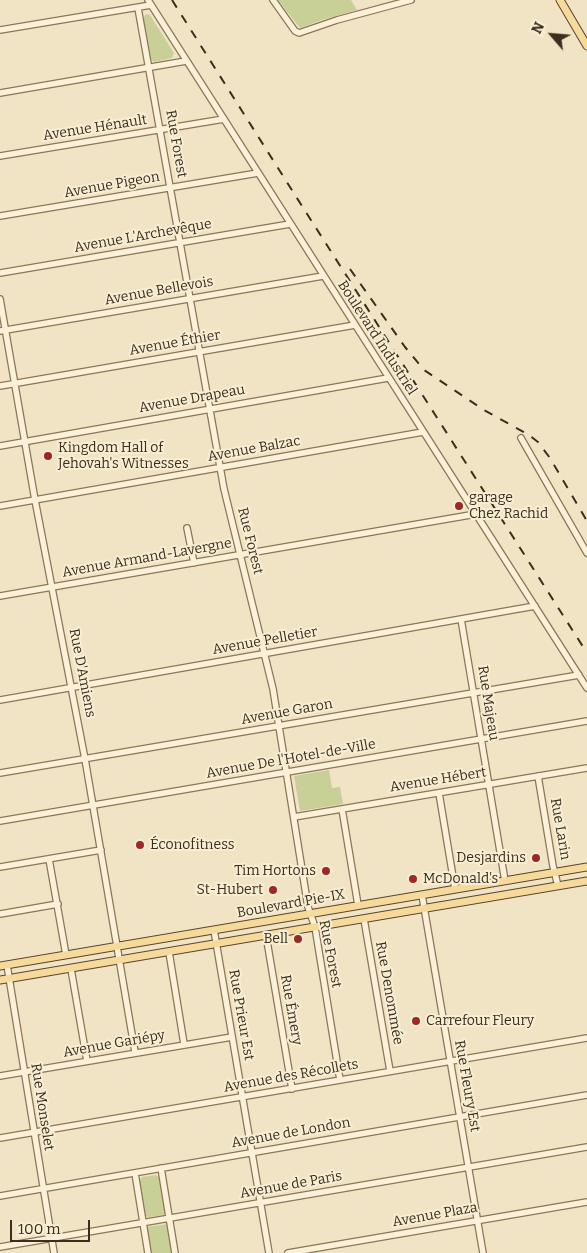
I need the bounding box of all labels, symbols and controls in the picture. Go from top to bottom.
north arrow [527,10,577,60]
text: N [528,19,548,37]
street label: Rue Forest [162,109,190,179]
street label: Avenue Hénault [42,111,148,145]
street label: Avenue Pigeon [63,168,161,202]
street label: Avenue L'Archevêque [73,216,213,256]
street label: Avenue Bellevois [103,273,215,309]
street label: Boulevard Industriel [334,278,420,398]
street label: Avenue Éthier [128,327,222,359]
street label: Avenue Drapeau [138,381,246,417]
street label: Avenue Balzac [206,433,302,465]
place label: Kingdom Hall of Jehovah's Witnesses [58,440,189,472]
marker: Kingdom Hall of Jehovah's Witnesses [42,450,54,462]
place label: garage Chez Rachid [469,490,548,522]
marker: garage Chez Rachid [453,500,465,512]
street label: Rue Forest [234,506,266,576]
street label: Avenue Armand-Lavergne [61,535,233,581]
street label: Avenue Pelletier [211,623,319,659]
street label: Rue D'Amiens [65,627,99,719]
street label: Rue Majeau [474,664,502,742]
street label: Avenue Garon [240,696,334,728]
street label: Avenue De l'Hotel-de-Ville [205,736,377,782]
street label: Avenue Hébert [388,764,488,796]
street label: Rue Larin [546,797,574,861]
place label: Éconofitness [150,837,235,853]
marker: Éconofitness [134,839,146,851]
place label: Desjardins [456,850,526,866]
marker: Desjardins [530,852,542,864]
place label: Tim Hortons [234,863,316,879]
marker: Tim Hortons [320,865,332,877]
place label: McDonald's [423,871,498,887]
marker: McDonald's [407,873,419,885]
place label: St-Hubert [196,882,263,898]
marker: St-Hubert [267,884,279,896]
street label: Boulevard Pie-IX [236,886,346,922]
street label: Rue Forest [315,919,345,989]
place label: Bell [263,931,288,947]
marker: Bell [292,933,304,945]
street label: Rue Denommée [372,940,406,1046]
street label: Rue Prieur Est [225,968,257,1062]
street label: Rue Émery [277,973,305,1047]
place label: Carrefour Fleury [426,1013,534,1029]
marker: Carrefour Fleury [410,1015,422,1027]
street label: Avenue Gariépy [62,1027,166,1061]
street label: Rue Fleury Est [451,1039,483,1133]
street label: Avenue des Récollets [222,1056,360,1096]
street label: Rue Monselet [27,1062,57,1152]
street label: Avenue de London [230,1114,352,1152]
street label: Avenue de Paris [239,1168,343,1202]
street label: Avenue Plaza [391,1199,479,1231]
scale bar [12,1210,92,1242]
text: 100 m [18,1220,61,1238]

